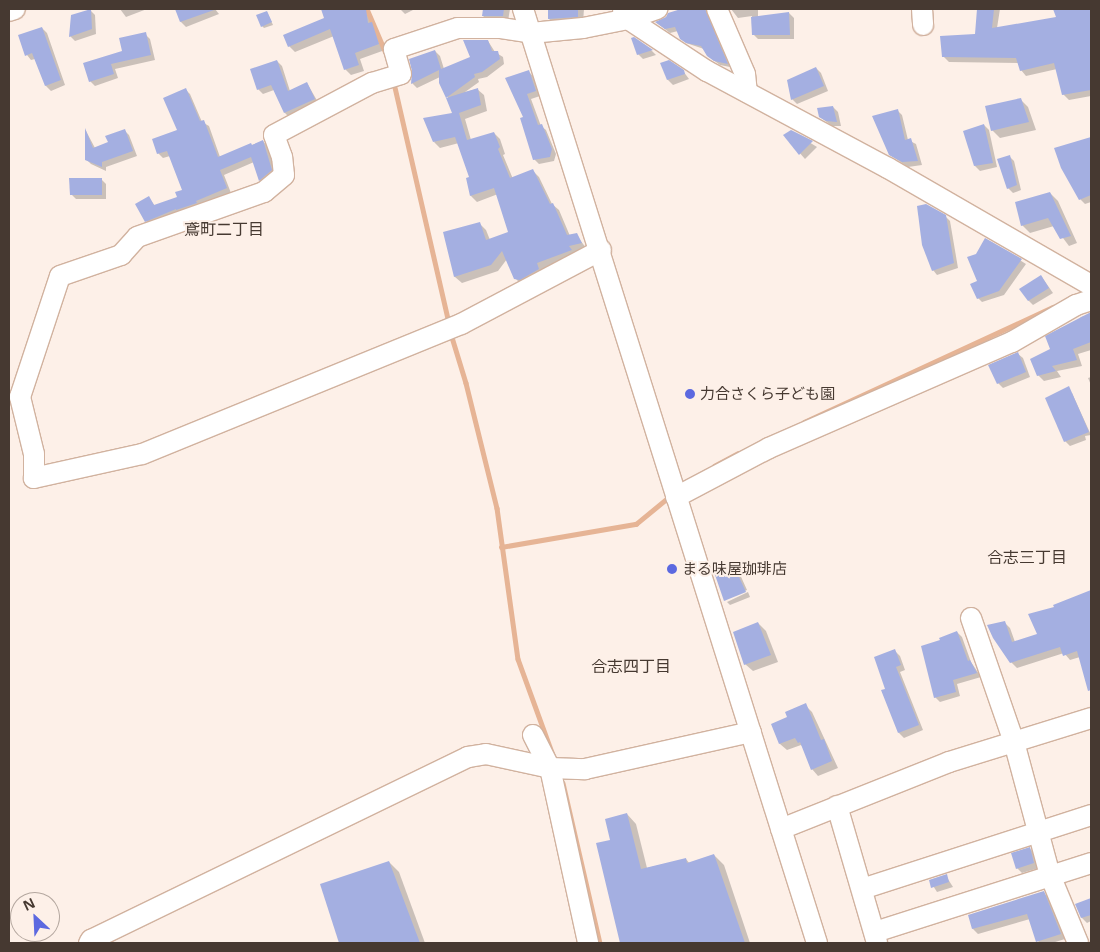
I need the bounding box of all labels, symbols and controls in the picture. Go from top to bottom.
district label: 鳶町二丁目 [184,219,264,239]
place label: 力合さくら子ども園 [700,385,835,403]
marker: 力合さくら子ども園 [684,388,696,400]
district label: 合志三丁目 [987,547,1067,567]
place label: まる味屋珈琲店 [682,560,787,578]
marker: まる味屋珈琲店 [666,563,678,575]
district label: 合志四丁目 [591,656,671,676]
north arrow [10,892,60,942]
text: N [20,893,38,915]

